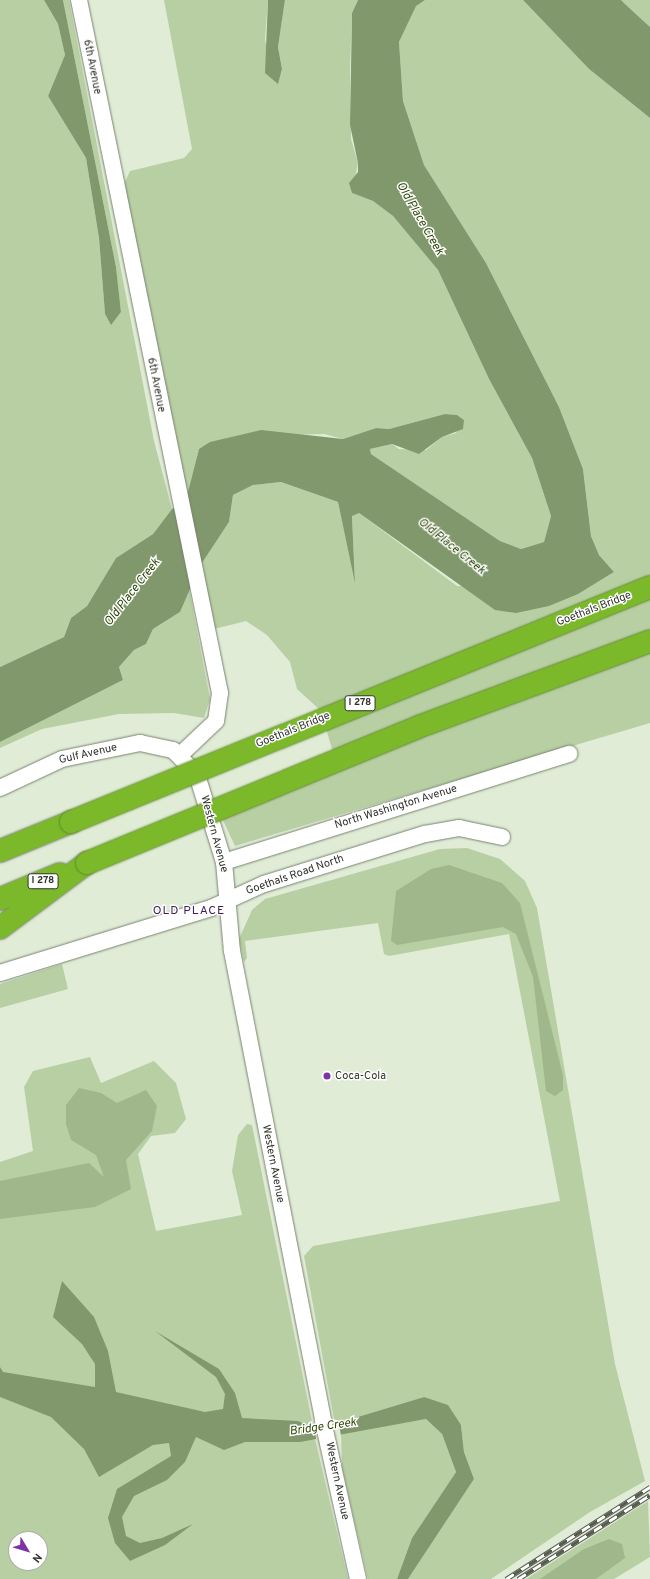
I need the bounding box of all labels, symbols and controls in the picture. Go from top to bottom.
street label: 6th Avenue [80,38,104,96]
water label: Old Place Creek [392,180,446,258]
street label: 6th Avenue [144,356,168,414]
water label: Old Place Creek [415,516,487,578]
water label: Old Place Creek [102,556,164,630]
street label: Goethals Bridge [555,589,633,629]
road number: I 278 [344,695,376,711]
street label: Goethals Bridge [254,709,332,751]
street label: Gulf Avenue [57,741,119,767]
street label: North Washington Avenue [333,782,459,832]
street label: Western Avenue [197,794,231,874]
street label: Goethals Road North [244,852,346,898]
road number: I 278 [27,873,59,889]
district label: OLD PLACE [153,905,225,919]
place label: Coca-Cola [335,1069,386,1083]
marker: Coca-Cola [322,1071,332,1081]
street label: Western Avenue [259,1124,287,1204]
water label: Bridge Creek [289,1416,357,1440]
street label: Western Avenue [322,1441,352,1521]
north arrow [8,1531,48,1571]
text: N [29,1550,45,1565]

